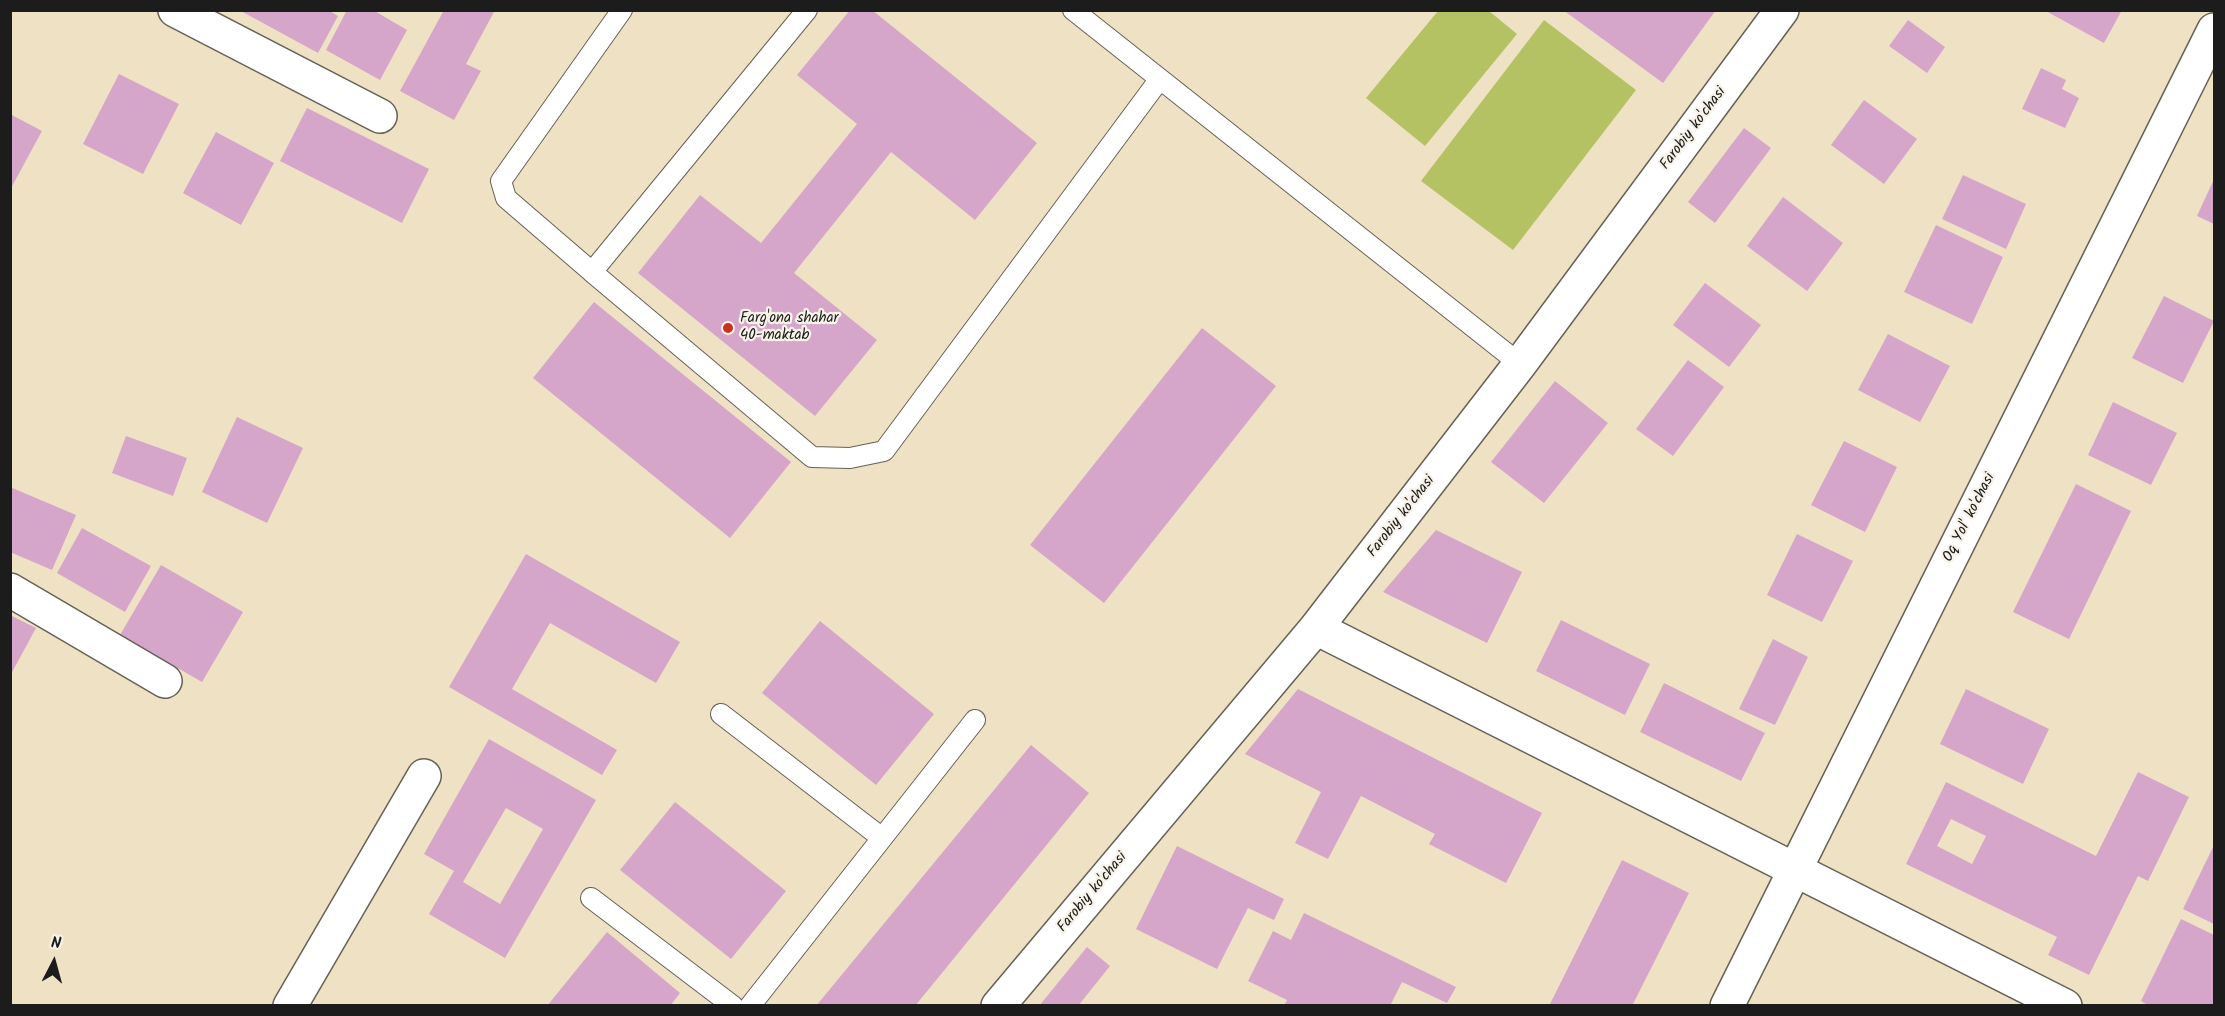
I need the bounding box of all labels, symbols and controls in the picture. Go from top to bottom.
street label: Farobiy ko'chasi [1657,84,1731,174]
place label: Farg'ona shahar 40-maktab [740,310,838,345]
marker: Farg'ona shahar 40-maktab [721,321,735,335]
street label: Oq Yol' ko'chasi [1940,471,2000,565]
street label: Farobiy ko'chasi [1364,473,1440,561]
street label: Farobiy ko'chasi [1054,849,1132,937]
text: N [50,931,62,957]
north arrow [24,932,84,992]

